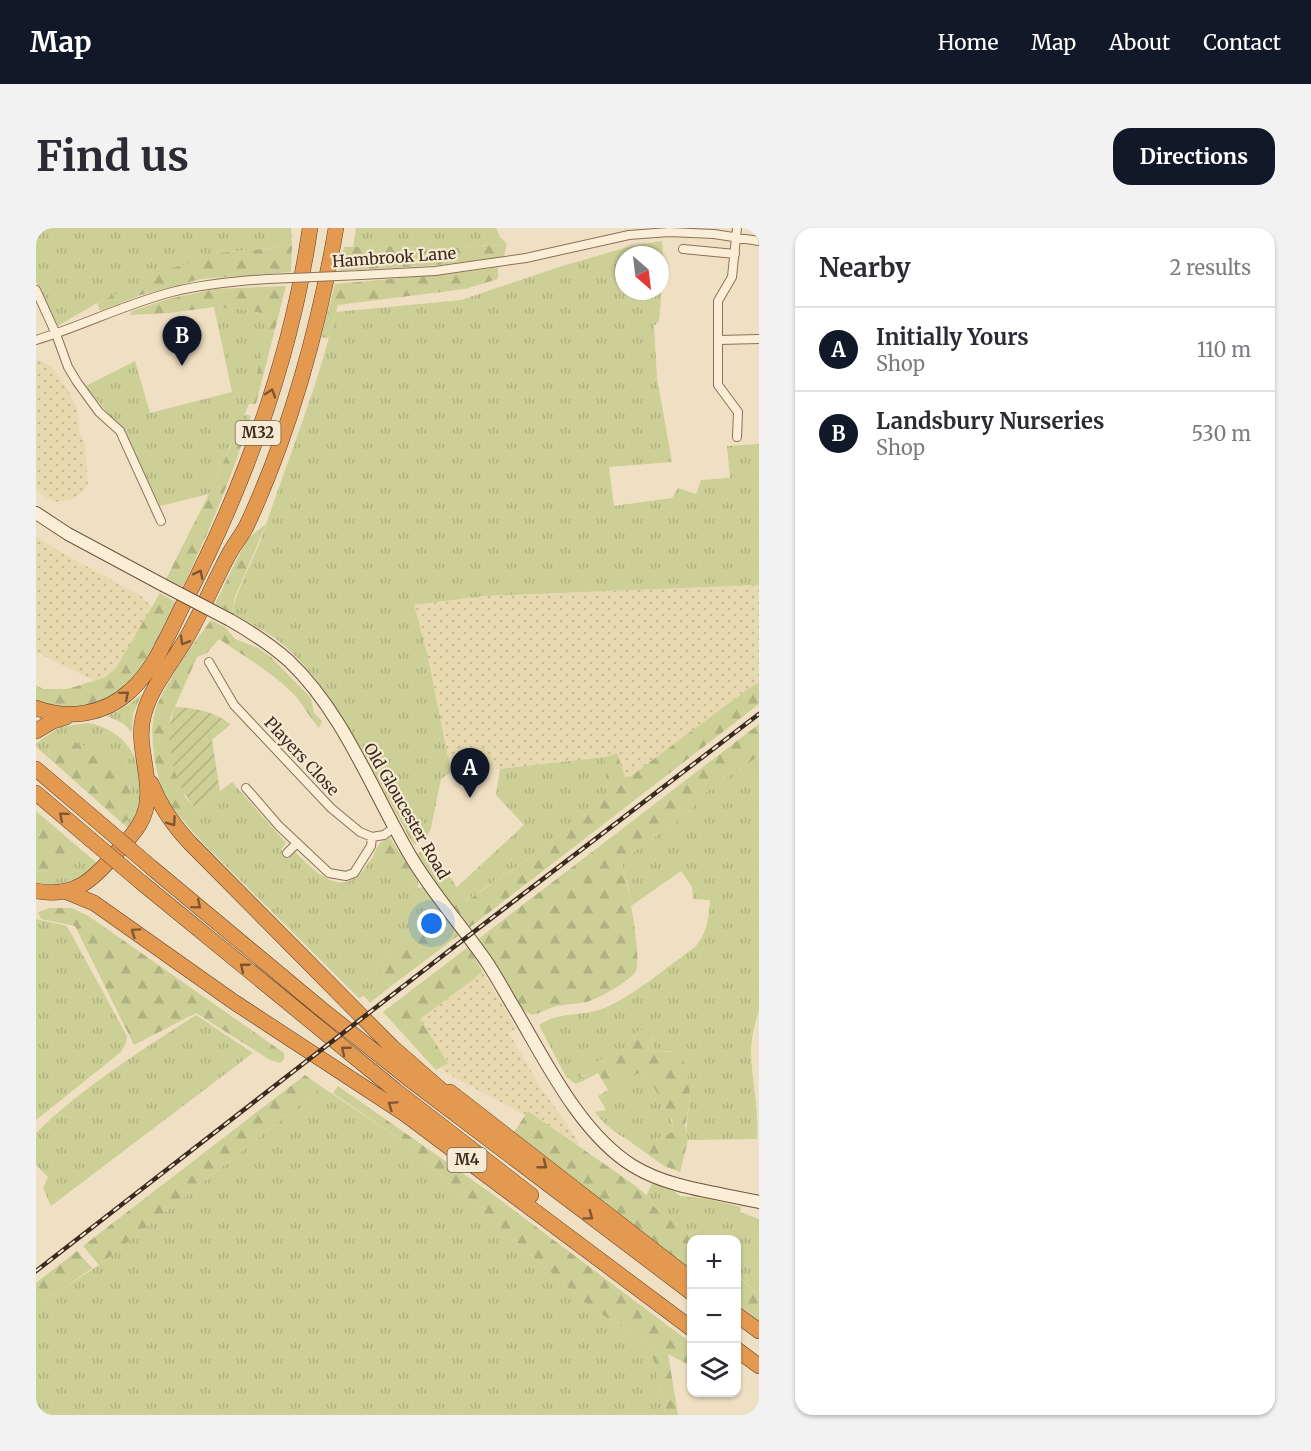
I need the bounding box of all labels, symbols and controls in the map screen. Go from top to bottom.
text: Map [30,24,92,60]
text: Home [938,29,998,56]
text: Map [1031,29,1076,56]
text: About [1109,29,1170,56]
text: Contact [1203,29,1281,56]
button: Directions [1113,128,1275,185]
text: Find us [36,130,189,182]
street label: Hambrook Lane [331,243,457,271]
north arrow [615,246,669,300]
text: Nearby [819,251,911,284]
text: 2 results [1169,255,1251,280]
pin: B [162,316,202,366]
text: Initially Yours [876,323,1029,351]
text: A [831,337,846,362]
text: 110 m [1197,337,1251,362]
text: Shop [876,351,925,376]
one-way arrow [264,388,276,399]
text: Landsbury Nurseries [876,407,1104,435]
road number: M32 [236,421,280,445]
text: B [832,421,845,446]
text: 530 m [1192,421,1251,446]
text: Shop [876,435,925,460]
one-way arrow [192,570,203,580]
one-way arrow [180,635,192,645]
one-way arrow [118,691,129,702]
street label: Players Close [260,712,344,800]
street label: Old Gloucester Road [360,739,454,883]
pin: A [450,748,490,798]
one-way arrow [59,812,70,823]
one-way arrow [165,815,176,826]
one-way arrow [190,898,201,909]
your location [417,909,446,938]
one-way arrow [130,928,141,939]
one-way arrow [240,963,251,974]
one-way arrow [341,1046,352,1057]
one-way arrow [388,1101,398,1113]
road number: M4 [448,1148,486,1172]
one-way arrow [536,1158,547,1169]
one-way arrow [582,1209,593,1220]
map controls [687,1235,741,1397]
button: + [687,1235,741,1289]
button: − [687,1289,741,1343]
button: layers [687,1343,741,1397]

